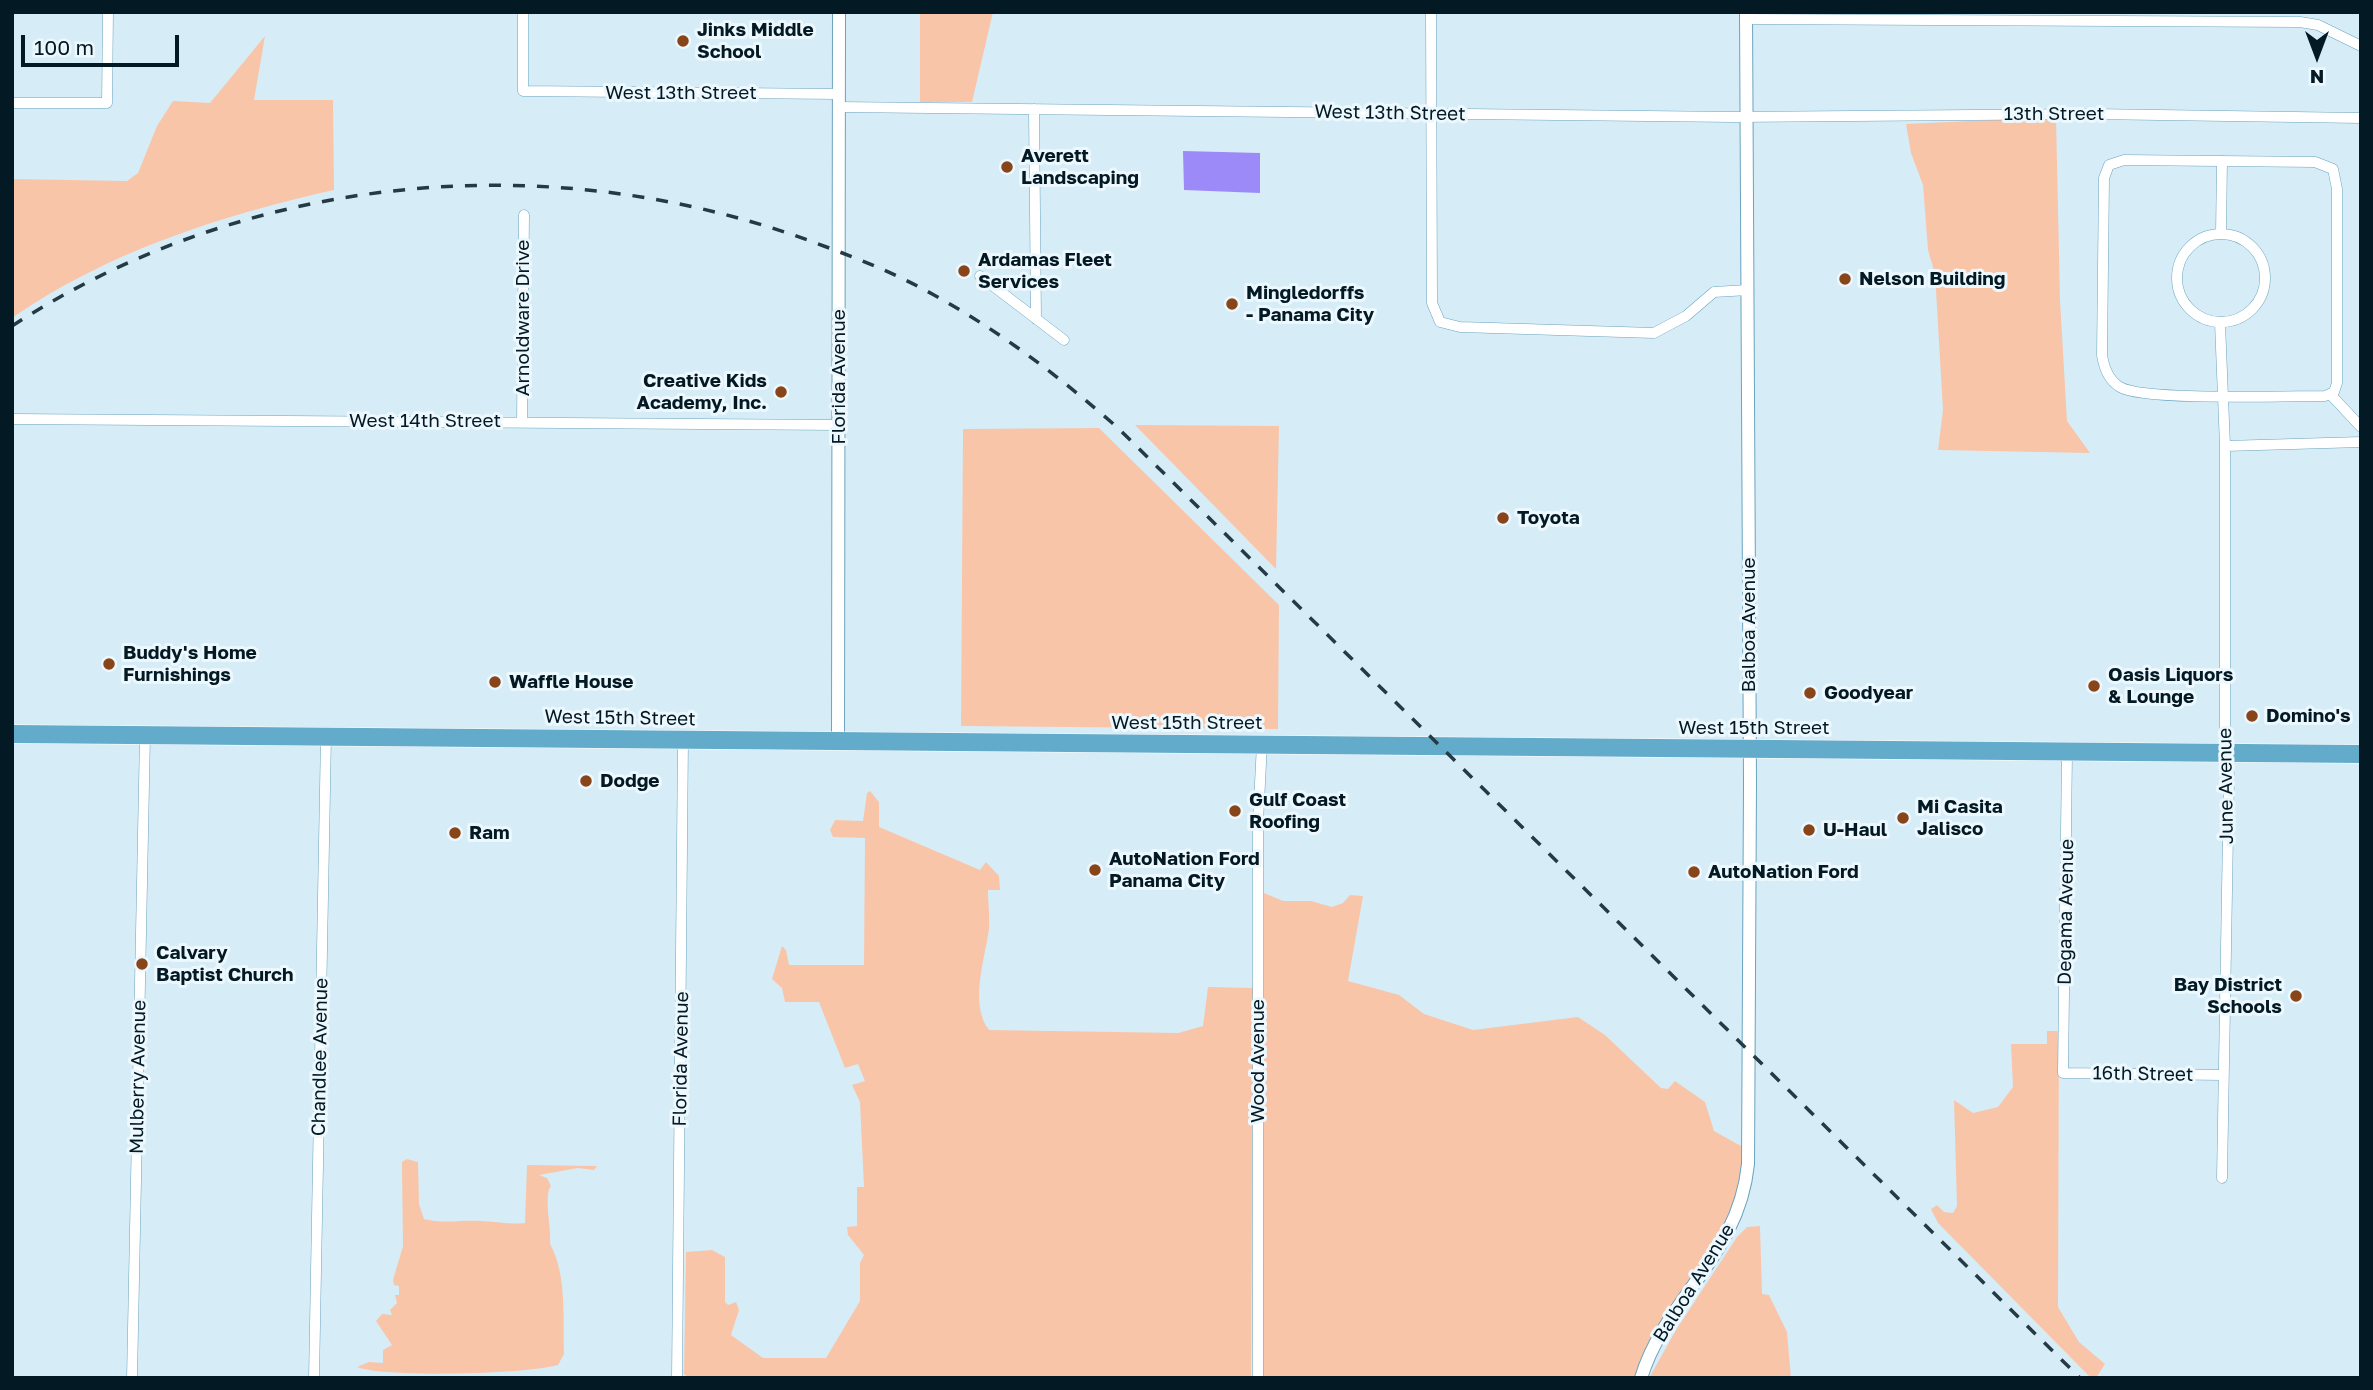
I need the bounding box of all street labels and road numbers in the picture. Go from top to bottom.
street label: West 13th Street [605,82,757,104]
street label: West 13th Street [1314,100,1466,126]
street label: 13th Street [2004,103,2104,125]
street label: Arnoldware Drive [512,240,534,396]
street label: Florida Avenue [828,309,850,445]
street label: West 14th Street [349,410,501,432]
street label: Balboa Avenue [1738,557,1760,693]
street label: West 15th Street [544,705,696,731]
street label: West 15th Street [1111,712,1263,734]
street label: West 15th Street [1678,717,1830,739]
street label: June Avenue [2214,728,2238,844]
street label: Degama Avenue [2053,839,2079,985]
street label: Chandlee Avenue [307,978,333,1136]
street label: Florida Avenue [668,991,694,1127]
street label: Wood Avenue [1247,999,1269,1123]
street label: Mulberry Avenue [125,1000,151,1154]
street label: 16th Street [2092,1062,2194,1086]
street label: Balboa Avenue [1649,1220,1739,1346]

